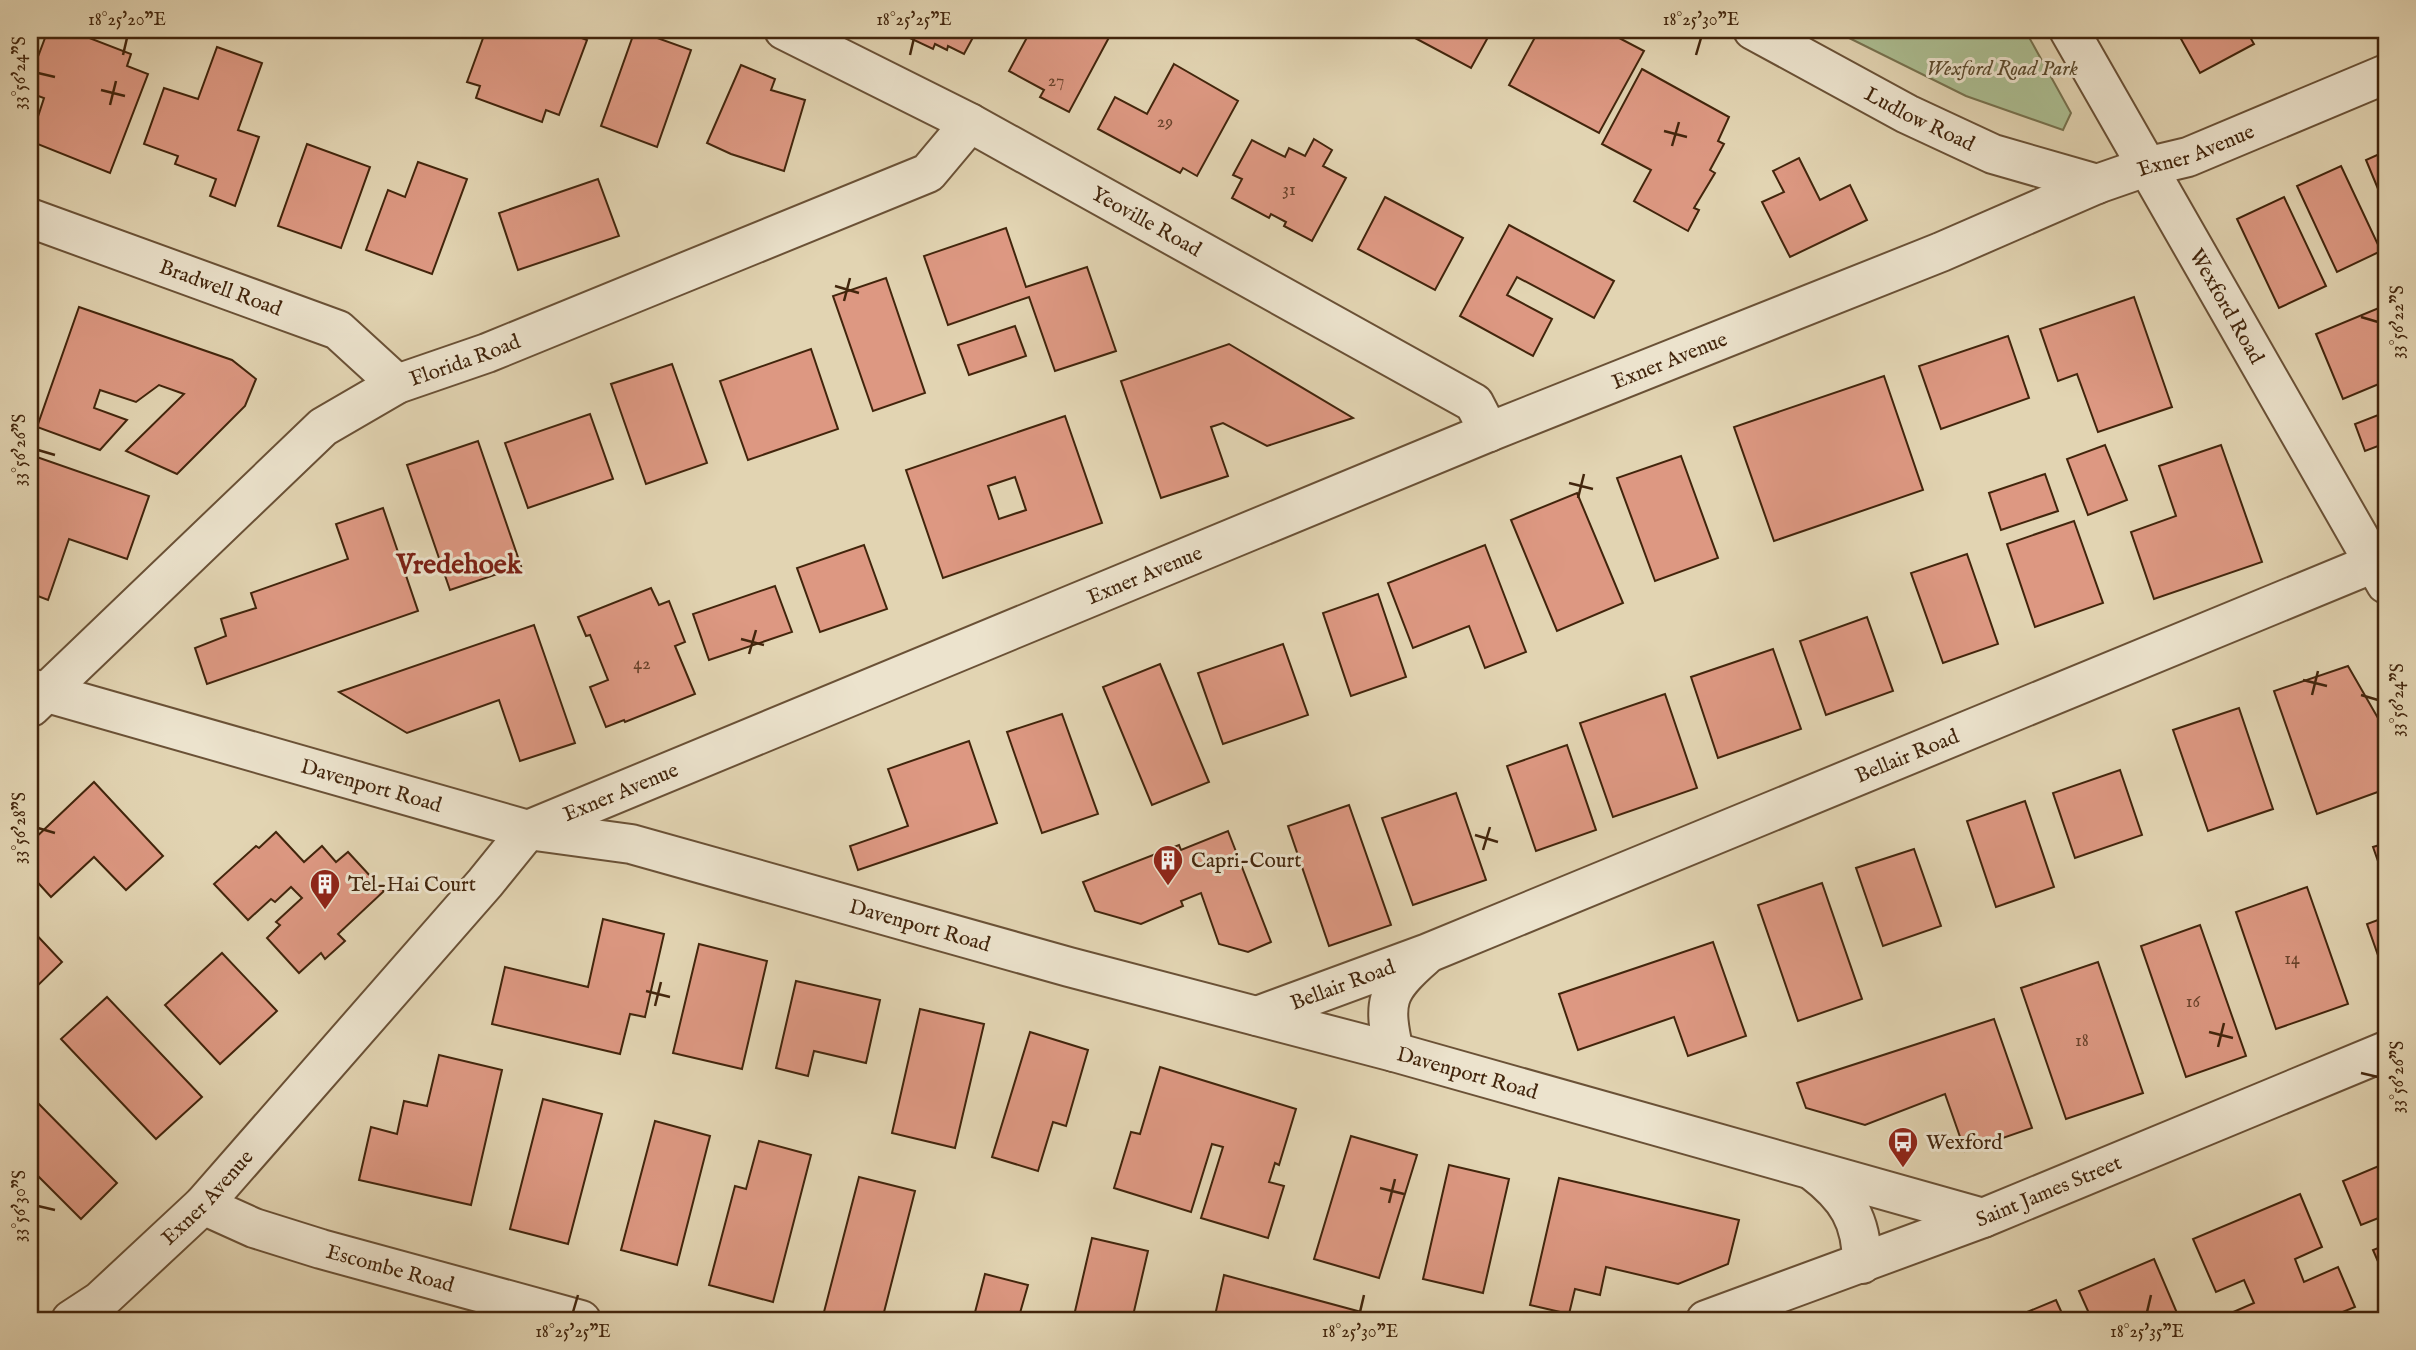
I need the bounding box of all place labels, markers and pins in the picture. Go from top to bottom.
building icon: Capri-Court [1151,843,1185,887]
place label: Capri-Court [1191,848,1302,875]
building icon: Tel-Hai Court [308,867,342,911]
place label: Tel-Hai Court [348,872,476,899]
bus stop icon: Wexford [1886,1125,1920,1169]
place label: Wexford [1926,1130,2003,1157]

